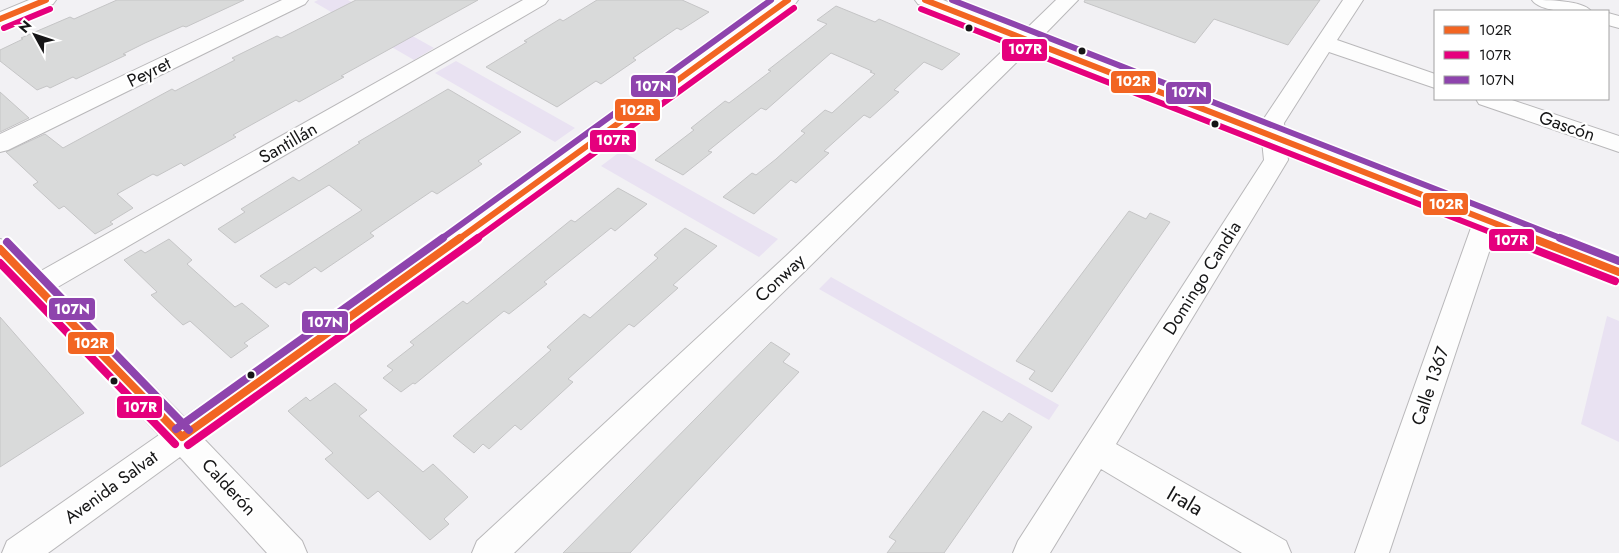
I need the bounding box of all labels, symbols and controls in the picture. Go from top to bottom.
north arrow [10,10,60,60]
legend [1434,10,1609,100]
text: N [14,16,36,37]
text: 102R [1479,19,1512,41]
unlabelled marker [964,23,974,33]
line badge: 107R [1001,38,1048,62]
text: 107R [1008,39,1042,59]
text: 107R [1479,44,1512,66]
unlabelled marker [1077,46,1087,56]
street label: Peyret [123,50,176,94]
text: 107N [1479,69,1514,91]
line badge: 102R [1110,70,1157,94]
text: 102R [1116,71,1150,91]
line badge: 107N [630,74,677,98]
text: 107N [635,76,671,96]
line badge: 107N [1165,81,1212,105]
text: 107N [1171,82,1207,102]
line badge: 102R [614,98,661,122]
text: 102R [620,100,654,120]
street label: Gascón [1535,104,1599,148]
street label: Santillán [254,116,322,170]
unlabelled marker [1210,119,1220,129]
line badge: 107R [589,129,637,153]
text: 107R [596,130,630,150]
line badge: 102R [1422,192,1469,216]
text: 102R [1429,194,1463,214]
street label: Domingo Candia [1157,216,1247,340]
line badge: 107R [1488,228,1535,252]
text: 107R [1494,230,1528,250]
street label: Conway [749,248,811,308]
line badge: 107N [48,297,96,321]
text: 107N [54,299,90,319]
line badge: 107N [301,310,349,334]
text: 107N [307,312,343,332]
line badge: 102R [67,331,115,355]
text: 102R [74,333,108,353]
street label: Calle 1367 [1404,343,1456,429]
unlabelled marker [246,370,256,380]
unlabelled marker [109,376,119,386]
line badge: 107R [116,395,163,419]
text: 107R [123,397,157,417]
street label: Avenida Salvat [59,444,164,530]
street label: Calderón [196,453,262,521]
street label: Irala [1161,479,1209,523]

